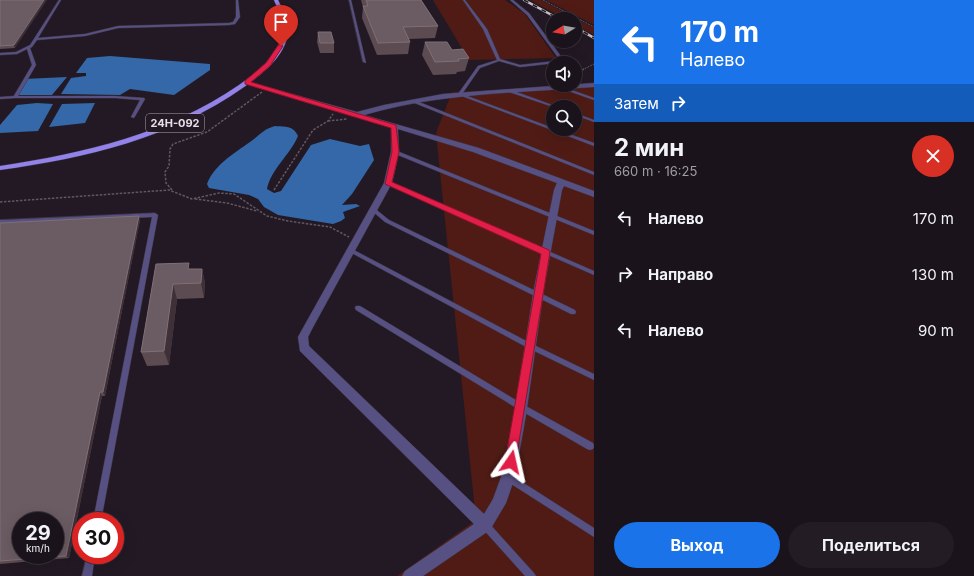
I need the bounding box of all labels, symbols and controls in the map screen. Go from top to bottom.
pin [264,5,298,46]
icon: arrive [270,11,292,33]
north arrow [546,12,582,48]
map controls [546,12,582,136]
text: 170 m [680,15,759,49]
icon: left [614,16,666,68]
text: Налево [680,49,745,70]
button: sound [546,56,582,92]
icon: right [667,92,689,114]
text: Затем [614,94,659,113]
button: search [546,100,582,136]
road number: 24Н-092 [146,114,204,132]
text: 2 мин [614,133,684,162]
button: close [912,135,954,177]
text: 660 m · 16:25 [614,163,697,179]
icon: left [614,207,636,229]
text: Налево [648,209,704,228]
text: 170 m [913,209,954,228]
icon: right [614,263,636,285]
text: Направо [648,265,713,284]
text: 130 m [912,265,954,284]
icon: left [614,319,636,341]
text: Налево [648,321,704,340]
text: 90 m [918,321,954,340]
position arrow [490,441,532,483]
speed limit sign: 30 [72,512,124,564]
text: 29 [25,521,51,545]
button: Выход [614,522,780,568]
button: Поделиться [788,522,954,568]
text: km/h [26,542,50,554]

